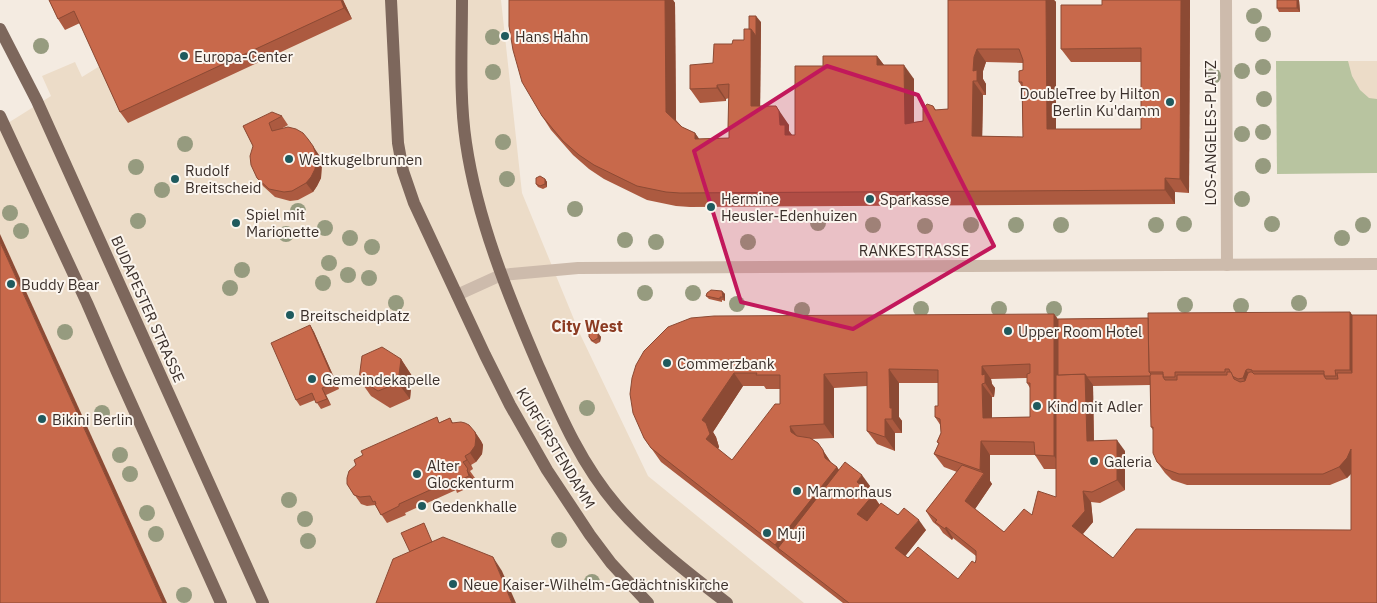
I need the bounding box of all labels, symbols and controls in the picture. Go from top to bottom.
place label: Hans Hahn [515,27,589,46]
marker: Hans Hahn [499,30,511,42]
place label: Europa-Center [194,47,293,66]
marker: Europa-Center [178,50,190,62]
street label: LOS-ANGELES-PLATZ [1201,60,1220,206]
place label: DoubleTree by Hilton Berlin Ku'damm [1020,84,1160,120]
marker: DoubleTree by Hilton Berlin Ku'damm [1164,96,1176,108]
place label: Weltkugelbrunnen [299,150,423,169]
marker: Weltkugelbrunnen [283,153,295,165]
place label: Rudolf Breitscheid [185,161,262,197]
marker: Rudolf Breitscheid [169,173,181,185]
place label: Hermine Heusler-Edenhuizen [721,189,858,225]
place label: Sparkasse [880,190,950,209]
marker: Sparkasse [864,193,876,205]
marker: Hermine Heusler-Edenhuizen [705,201,717,213]
place label: Spiel mit Marionette [246,205,319,241]
marker: Spiel mit Marionette [230,217,242,229]
street label: BUDAPESTER STRASSE [107,233,189,385]
street label: RANKESTRASSE [859,241,969,260]
place label: Buddy Bear [21,275,100,294]
marker: Buddy Bear [5,278,17,290]
place label: Breitscheidplatz [300,306,410,325]
marker: Breitscheidplatz [284,309,296,321]
district label: City West [551,316,623,336]
place label: Upper Room Hotel [1018,322,1142,341]
marker: Upper Room Hotel [1002,325,1014,337]
place label: Commerzbank [677,354,775,373]
marker: Commerzbank [661,357,673,369]
place label: Gemeindekapelle [322,370,440,389]
marker: Gemeindekapelle [306,373,318,385]
street label: KURFÜRSTENDAMM [512,384,600,512]
place label: Kind mit Adler [1047,397,1143,416]
marker: Kind mit Adler [1031,400,1043,412]
place label: Bikini Berlin [52,410,133,429]
marker: Bikini Berlin [36,413,48,425]
place label: Galeria [1104,452,1152,471]
marker: Galeria [1088,455,1100,467]
place label: Alter Glockenturm [427,456,514,492]
marker: Alter Glockenturm [411,468,423,480]
place label: Marmorhaus [807,482,892,501]
marker: Marmorhaus [791,485,803,497]
place label: Gedenkhalle [432,497,517,516]
marker: Gedenkhalle [416,500,428,512]
place label: Muji [777,524,805,543]
marker: Muji [761,527,773,539]
place label: Neue Kaiser-Wilhelm-Gedächtniskirche [463,575,729,594]
marker: Neue Kaiser-Wilhelm-Gedächtniskirche [447,578,459,590]

